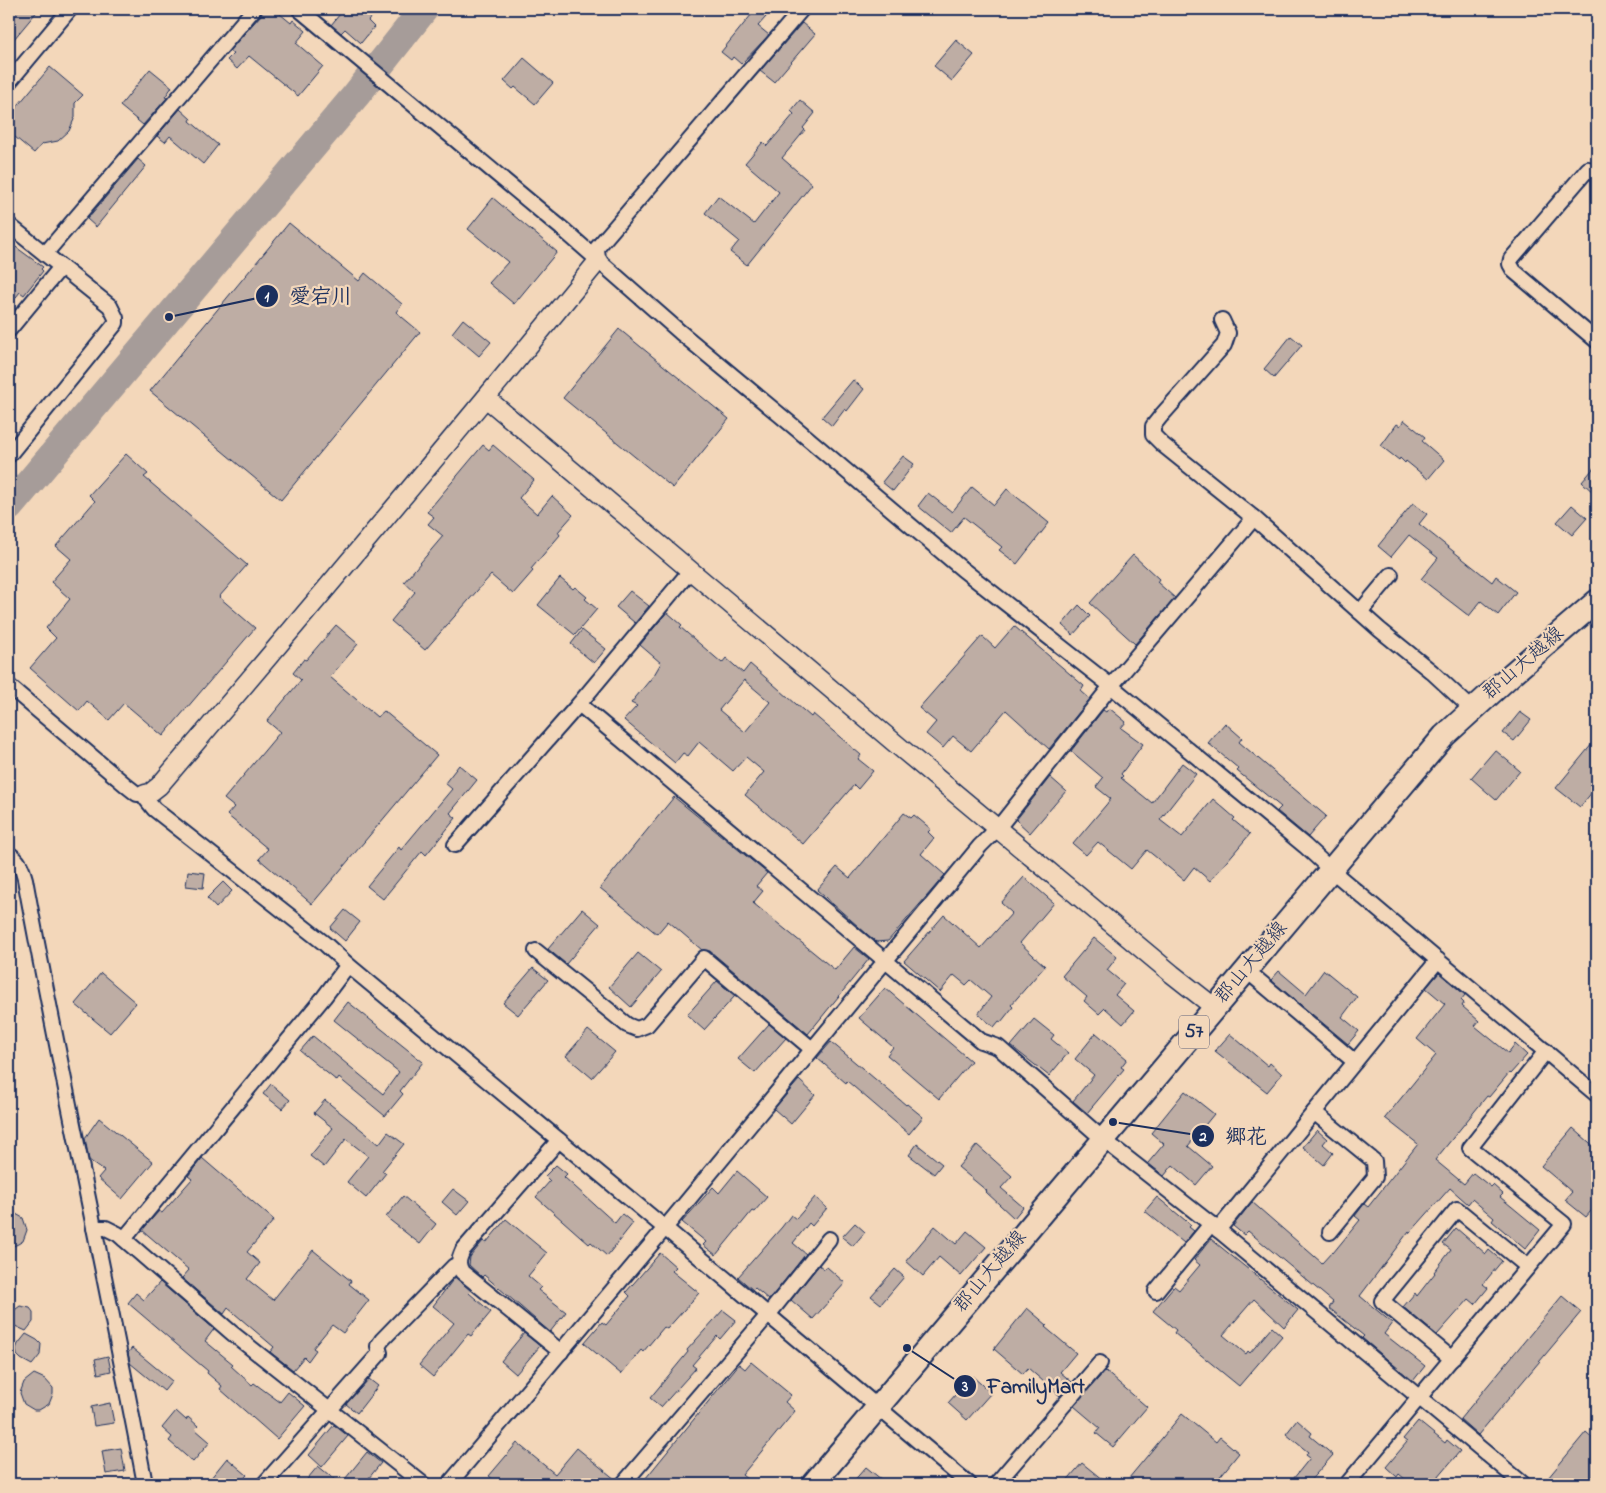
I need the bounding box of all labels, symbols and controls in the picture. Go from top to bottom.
callout: 愛宕川 [254,278,362,314]
text: 愛宕川 [290,283,353,313]
text: 1 [265,286,270,308]
street label: 郡山大越線 [1477,620,1571,708]
street label: 郡山大越線 [1209,915,1295,1011]
road number: 57 [1179,1016,1209,1048]
callout: 郷花 [1190,1118,1277,1154]
text: 郷花 [1225,1123,1267,1153]
text: 2 [1198,1126,1207,1148]
street label: 郡山大越線 [948,1224,1034,1320]
callout: FamilyMart [952,1368,1095,1404]
text: FamilyMart [986,1373,1086,1405]
text: 3 [961,1376,968,1398]

